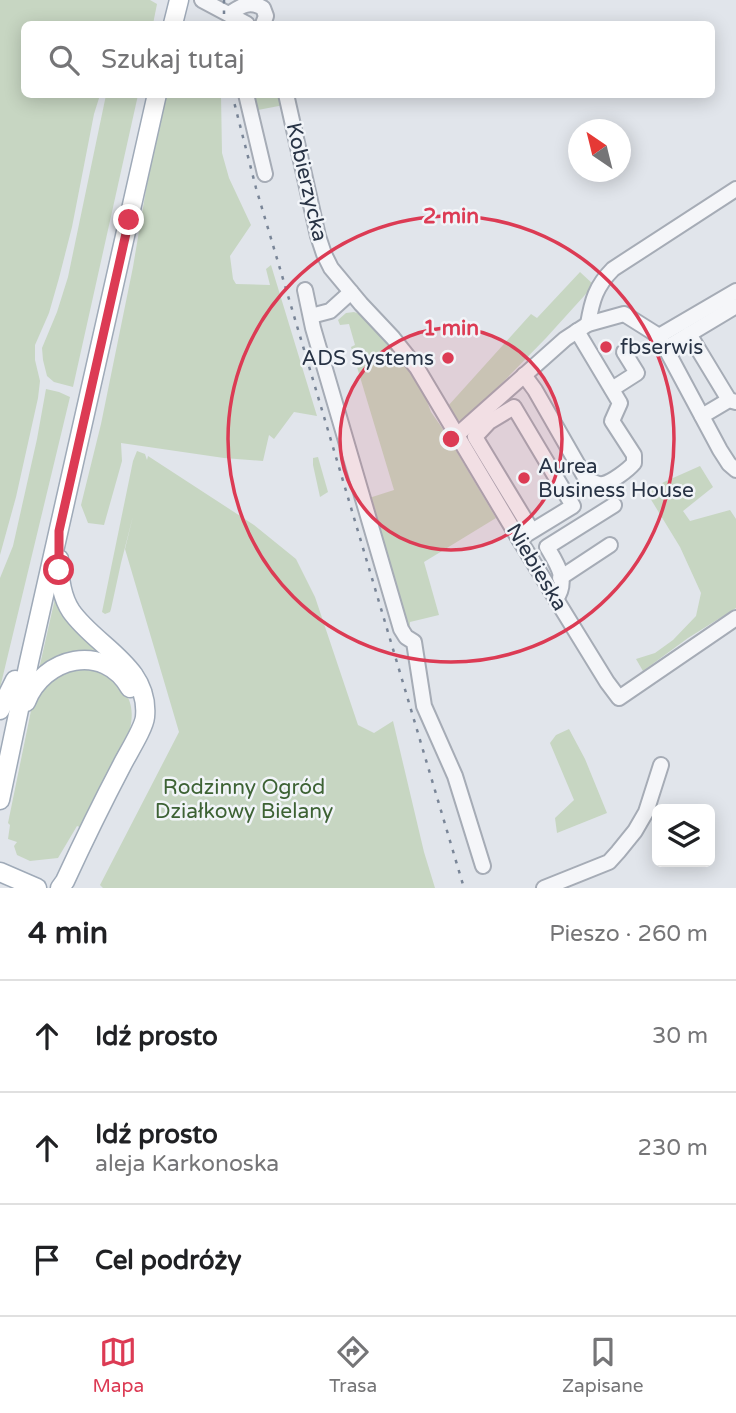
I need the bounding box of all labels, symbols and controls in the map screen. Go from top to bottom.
search box [21,21,715,98]
icon: search [45,41,83,79]
text: Szukaj tutaj [101,44,245,75]
north arrow [568,119,631,182]
street label: Kobierzycka [281,120,332,244]
route end [113,204,144,235]
text: 2 min [423,204,479,229]
text: 1 min [423,316,479,341]
place label: fbserwis [620,335,703,360]
marker: fbserwis [598,339,614,355]
place label: ADS Systems [302,346,434,371]
marker: ADS Systems [440,350,456,366]
centre of rings [439,427,463,451]
place label: Aurea Business House [538,454,694,503]
marker: Aurea Business House [516,470,532,486]
street label: Niebieska [501,519,572,615]
route start [43,554,74,585]
park label: Rodzinny Ogród Działkowy Bielany [155,775,333,824]
map controls [652,804,715,867]
button: layers [652,804,715,867]
text: 4 min [28,915,108,952]
text: Pieszo · 260 m [549,920,708,948]
icon: ahead [28,1017,66,1055]
text: Idź prosto [95,1021,218,1052]
text: 30 m [652,1022,708,1050]
text: Idź prosto [95,1119,218,1150]
icon: ahead [28,1129,66,1167]
text: 230 m [638,1134,708,1162]
text: aleja Karkonoska [95,1150,279,1178]
icon: arrive [28,1241,66,1279]
text: Cel podróży [95,1245,242,1276]
tab: Mapa [92,1333,144,1397]
tab: Trasa [329,1333,377,1397]
tab: Zapisane [562,1333,644,1397]

